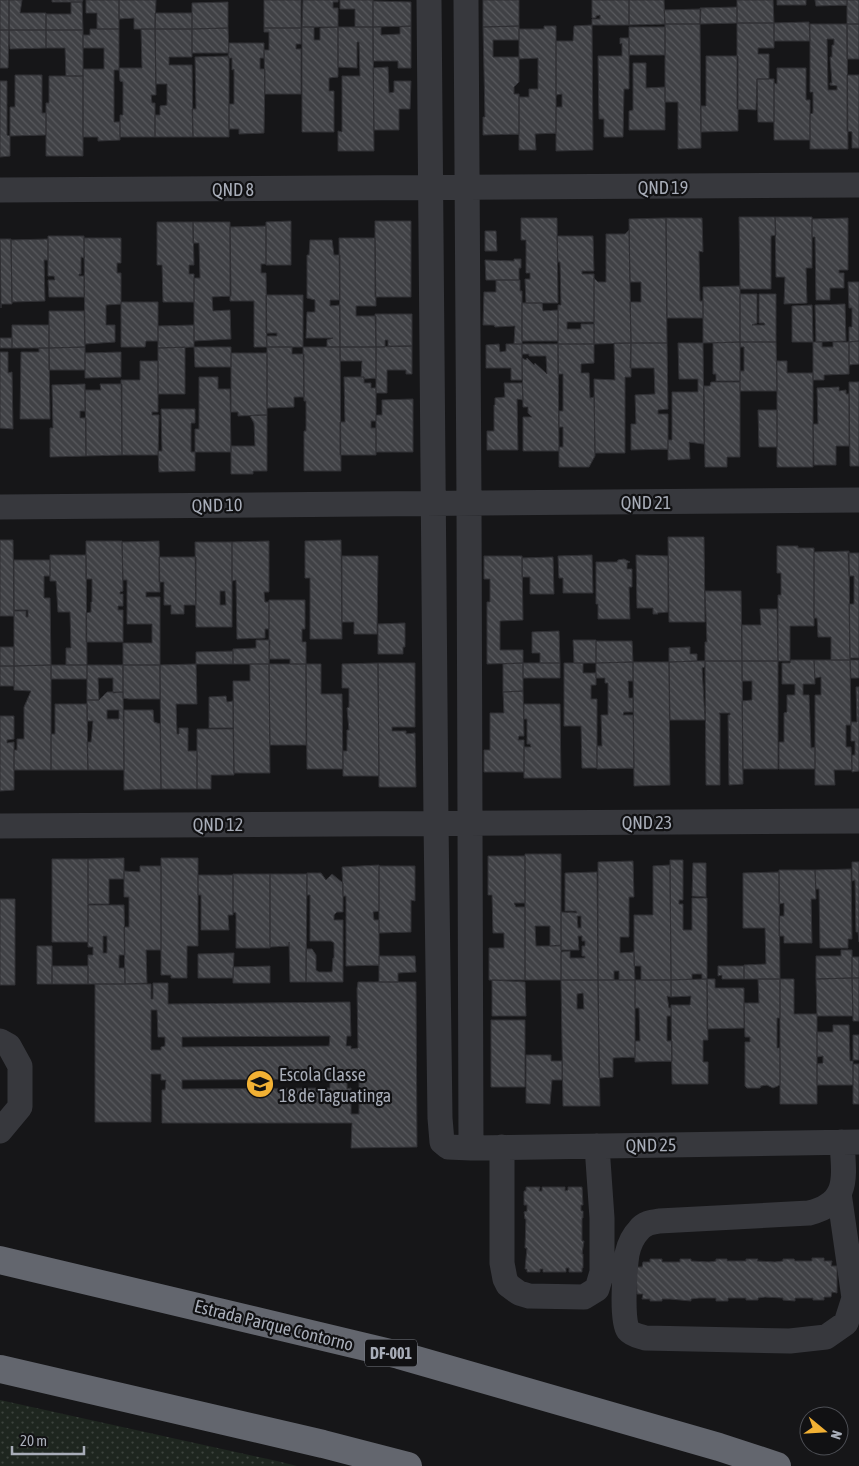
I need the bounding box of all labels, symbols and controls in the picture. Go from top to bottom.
street label: QND 19 [638,177,688,198]
street label: QND 8 [212,179,254,200]
street label: QND 21 [621,492,671,513]
street label: QND 10 [192,494,242,516]
street label: QND 23 [622,812,672,833]
street label: QND 12 [193,814,243,835]
place label: Escola Classe 18 de Taguatinga [279,1064,391,1106]
school or university icon: Escola Classe 18 de Taguatinga [245,1069,275,1099]
street label: QND 25 [626,1134,676,1156]
street label: Estrada Parque Contorno [192,1295,356,1355]
road number: DF-001 [365,1340,417,1366]
north arrow [799,1406,849,1456]
scale bar [12,1424,85,1456]
text: N [827,1429,845,1441]
text: 20 m [20,1432,47,1449]

